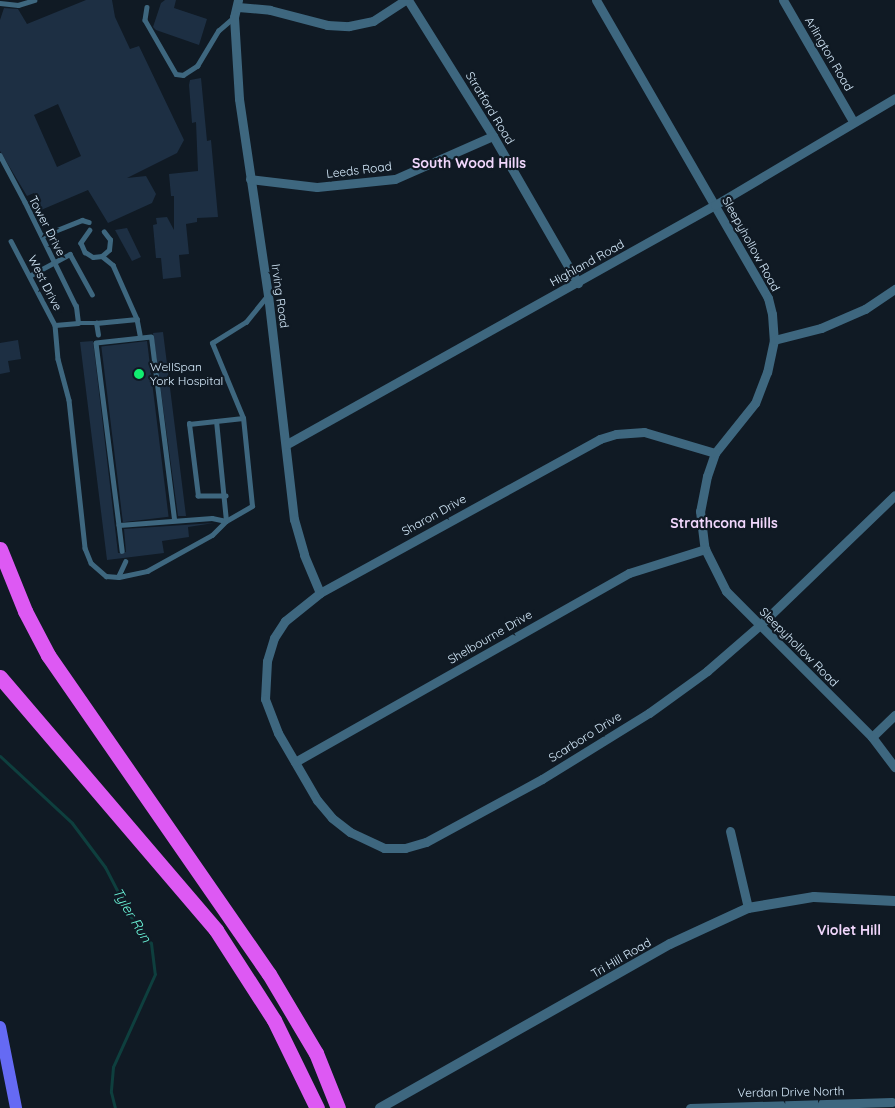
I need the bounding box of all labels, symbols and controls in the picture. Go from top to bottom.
street label: Arlington Road [802,14,856,94]
street label: Stratford Road [463,69,517,147]
district label: South Wood Hills [412,155,526,171]
street label: Leeds Road [325,159,393,181]
street label: Tower Drive [26,193,68,259]
street label: Sleepyhollow Road [719,194,783,294]
street label: Highland Road [547,237,627,289]
street label: West Drive [25,253,65,313]
street label: Irving Road [268,263,292,329]
place label: WellSpan York Hospital [150,360,223,388]
marker: WellSpan York Hospital [132,367,146,381]
street label: Sharon Drive [399,491,469,539]
district label: Strathcona Hills [670,515,778,531]
street label: Sleepyhollow Road [756,604,842,690]
street label: Shelbourne Drive [445,607,535,667]
street label: Scarboro Drive [546,709,624,765]
water label: Tyler Run [109,885,155,945]
district label: Violet Hill [817,922,881,938]
street label: Tri Hill Road [588,935,654,981]
street label: Verdan Drive North [737,1084,845,1100]

